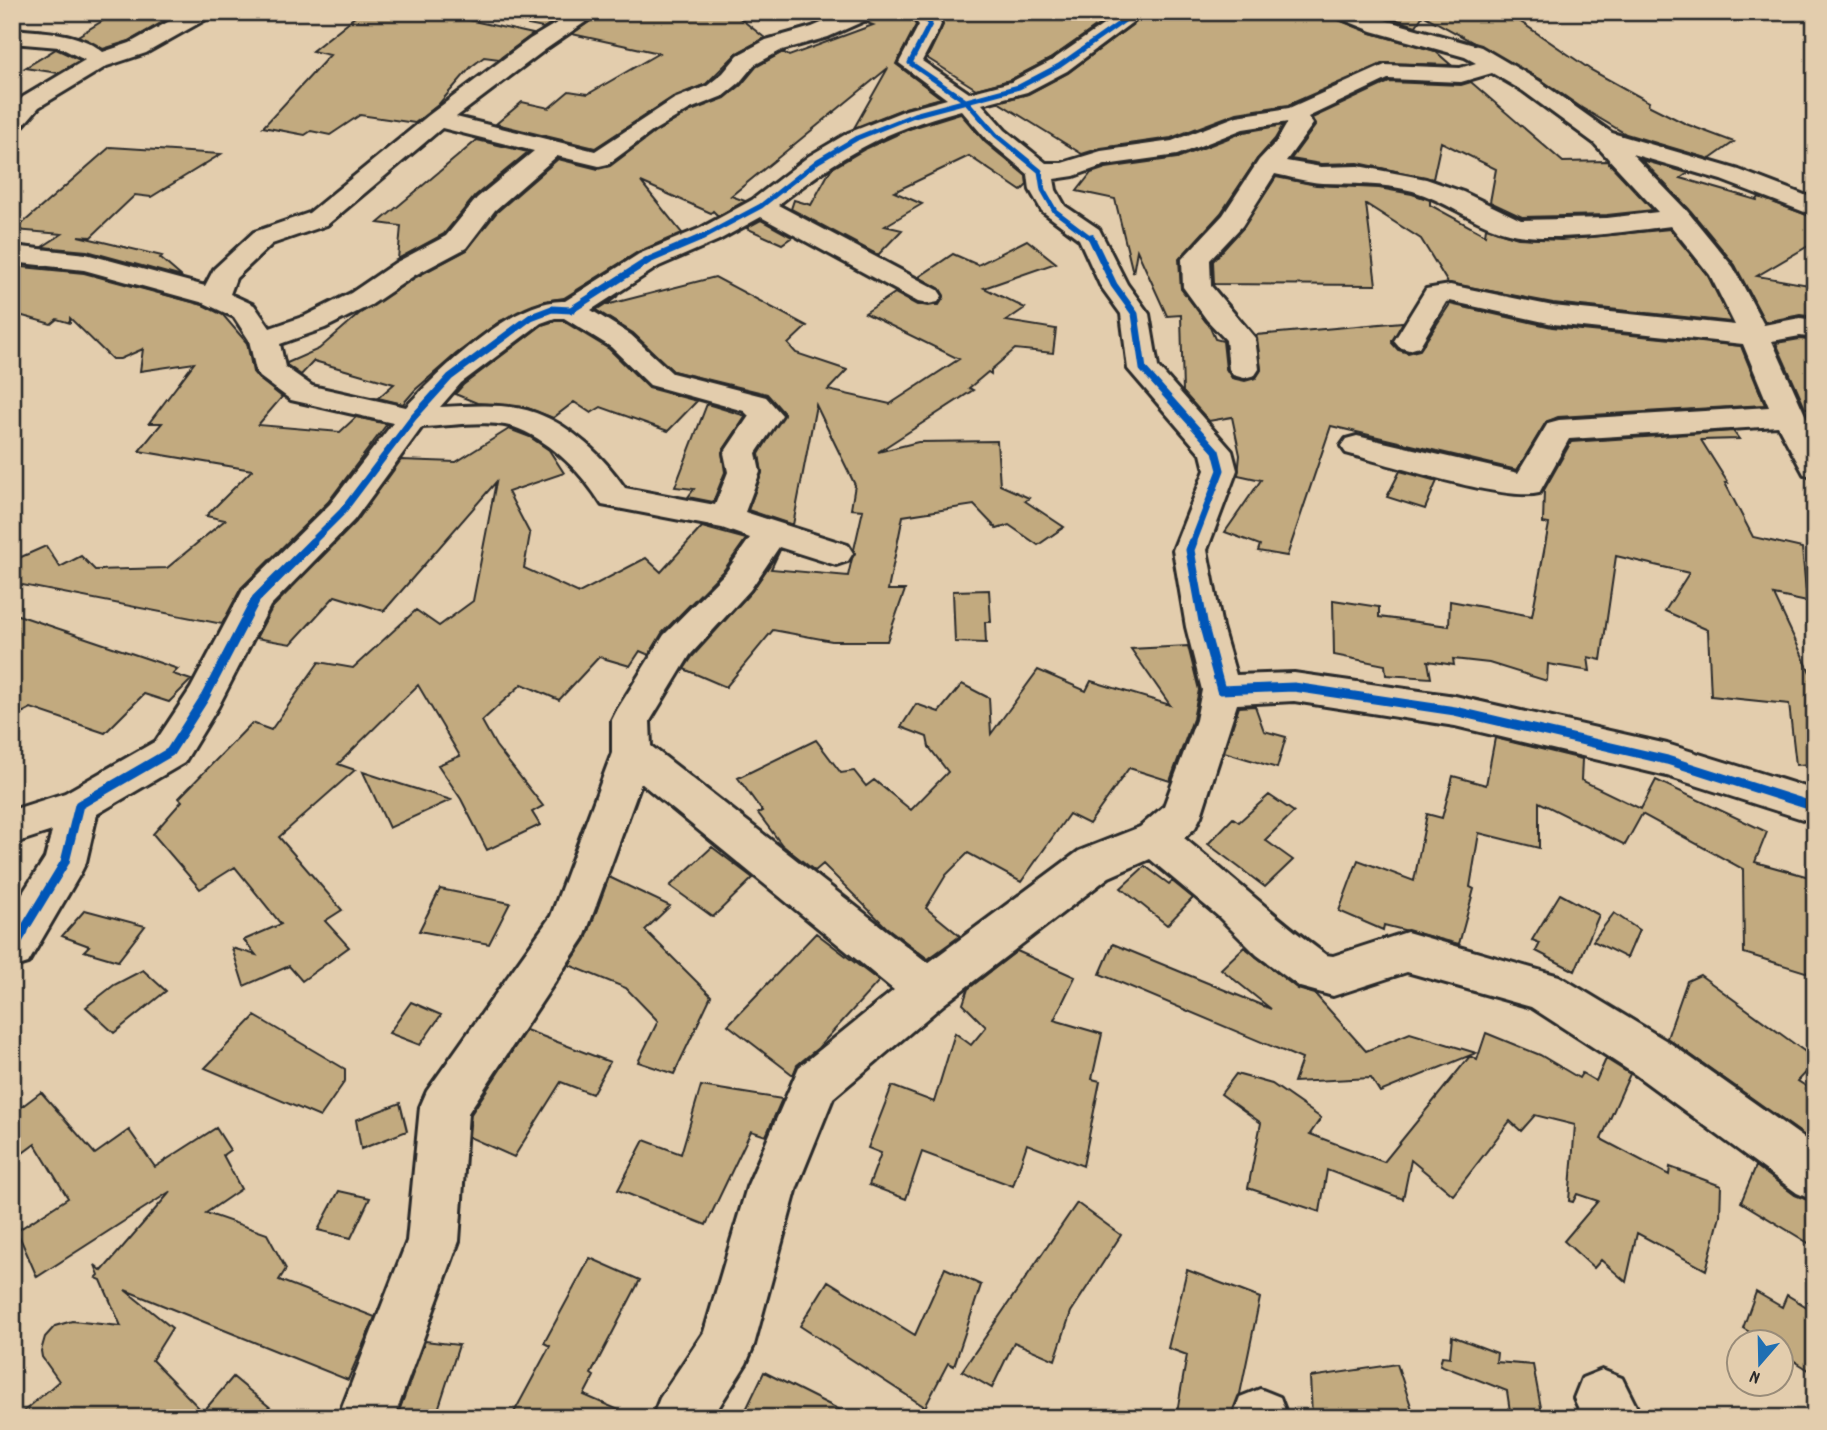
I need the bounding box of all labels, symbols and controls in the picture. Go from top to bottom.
north arrow [1726,1328,1796,1398]
text: N [1746,1361,1764,1390]

